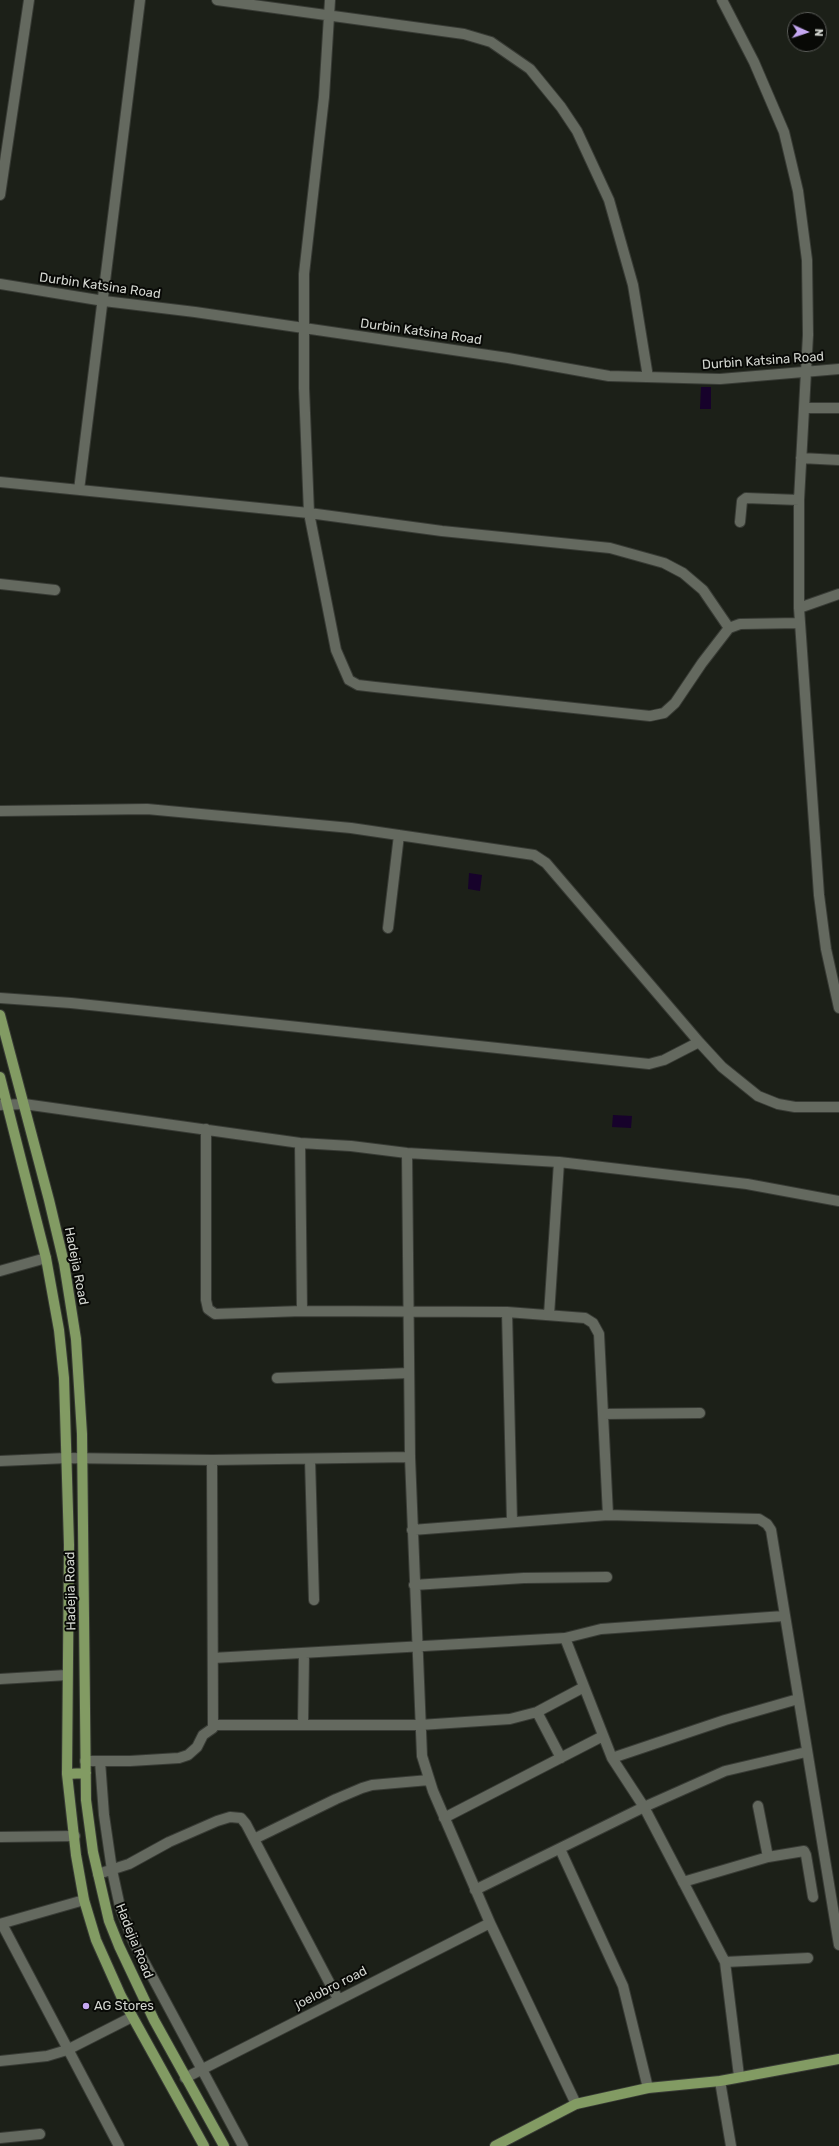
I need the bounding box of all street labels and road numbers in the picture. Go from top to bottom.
street label: Durbin Katsina Road [38,270,162,302]
street label: Durbin Katsina Road [359,316,483,348]
street label: Durbin Katsina Road [701,349,825,373]
street label: Hadejia Road [61,1226,91,1306]
street label: Hadejia Road [63,1551,79,1631]
street label: Hadejia Road [112,1901,156,1981]
street label: joelobro road [292,1963,370,2013]

